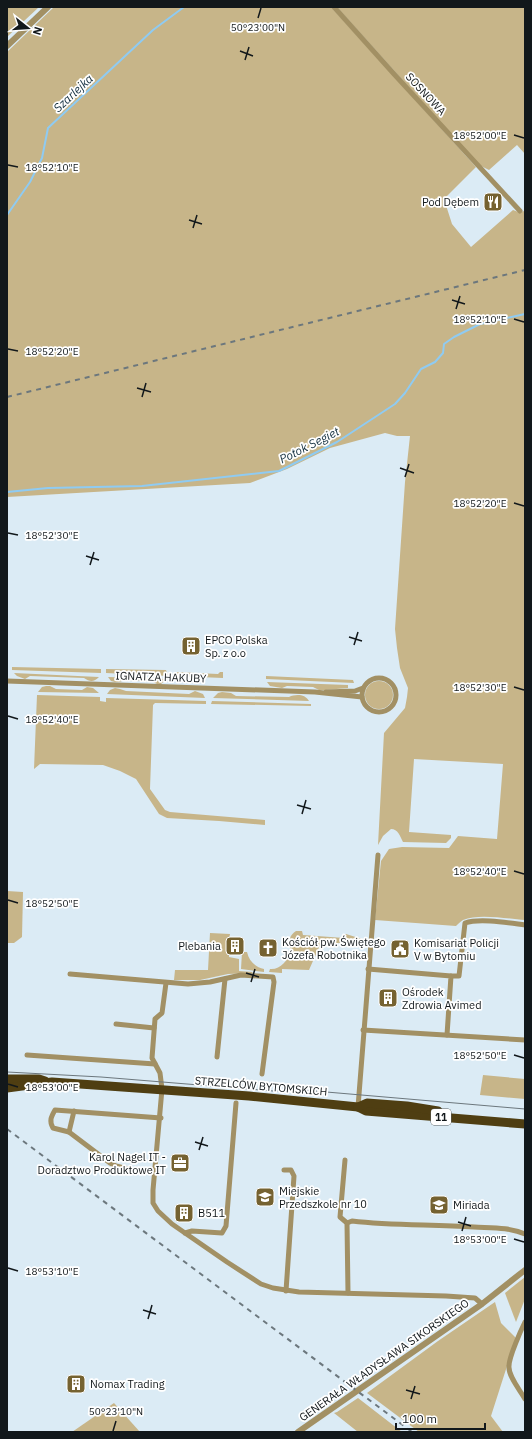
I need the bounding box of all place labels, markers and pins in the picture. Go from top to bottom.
restaurant icon: Pod Dębem [482,191,504,213]
place label: Pod Dębem [422,195,479,209]
place label: EPCO Polska Sp. z o.o [205,633,268,660]
building icon: EPCO Polska Sp. z o.o [180,635,202,657]
building icon: Plebania [224,935,246,957]
place label: Kościół pw. Świętego Józefa Robotnika [282,935,386,962]
place label: Komisariat Policji V w Bytomiu [414,936,499,963]
church icon: Kościół pw. Świętego Józefa Robotnika [257,937,279,959]
public building icon: Komisariat Policji V w Bytomiu [389,938,411,960]
place label: Plebania [178,939,221,953]
place label: Ośrodek Zdrowia Avimed [402,985,482,1012]
building icon: Ośrodek Zdrowia Avimed [377,987,399,1009]
place label: Karol Nagel IT - Doradztwo Produktowe IT [38,1150,167,1177]
office icon: Karol Nagel IT - Doradztwo Produktowe IT [169,1152,191,1174]
place label: Miejskie Przedszkole nr 10 [279,1184,367,1211]
school or university icon: Miejskie Przedszkole nr 10 [254,1186,276,1208]
school or university icon: Miriada [428,1194,450,1216]
place label: Miriada [453,1198,490,1212]
building icon: B511 [173,1202,195,1224]
place label: B511 [198,1206,225,1220]
building icon: Nomax Trading [65,1373,87,1395]
place label: Nomax Trading [90,1377,165,1391]

